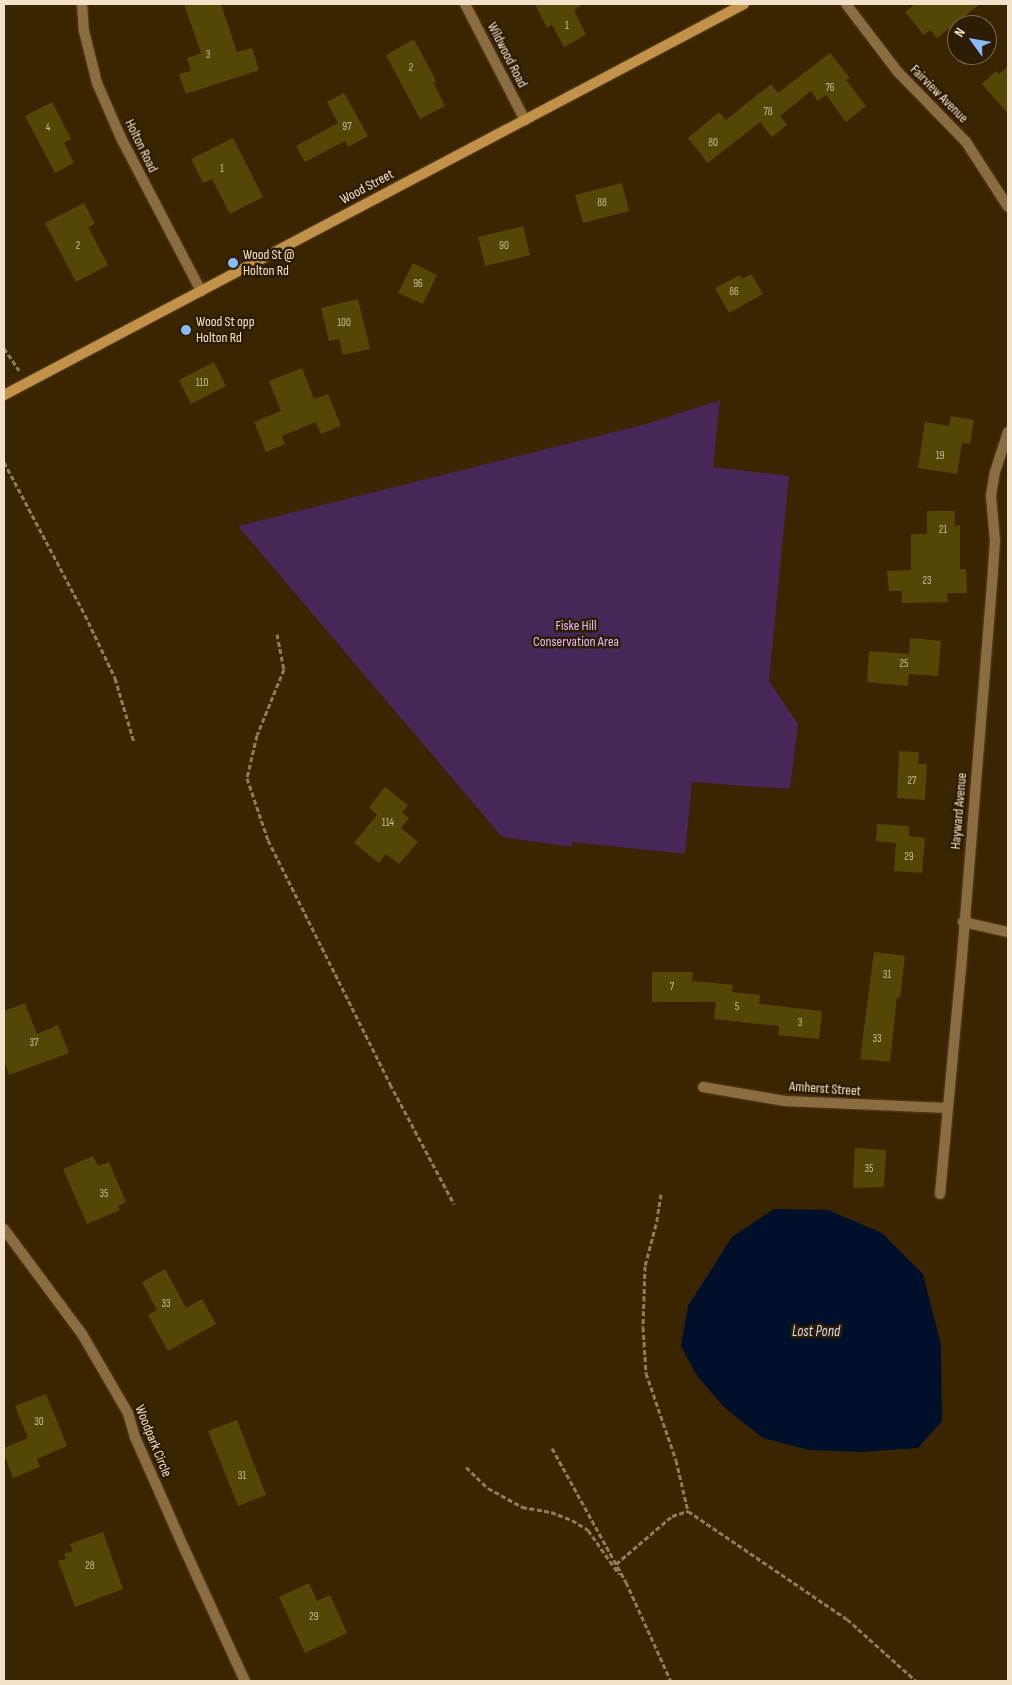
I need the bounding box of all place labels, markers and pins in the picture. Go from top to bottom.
place label: Wood St @ Holton Rd [243,247,295,280]
marker: Wood St @ Holton Rd [227,257,239,269]
place label: Wood St opp Holton Rd [196,314,254,347]
marker: Wood St opp Holton Rd [180,324,192,336]

